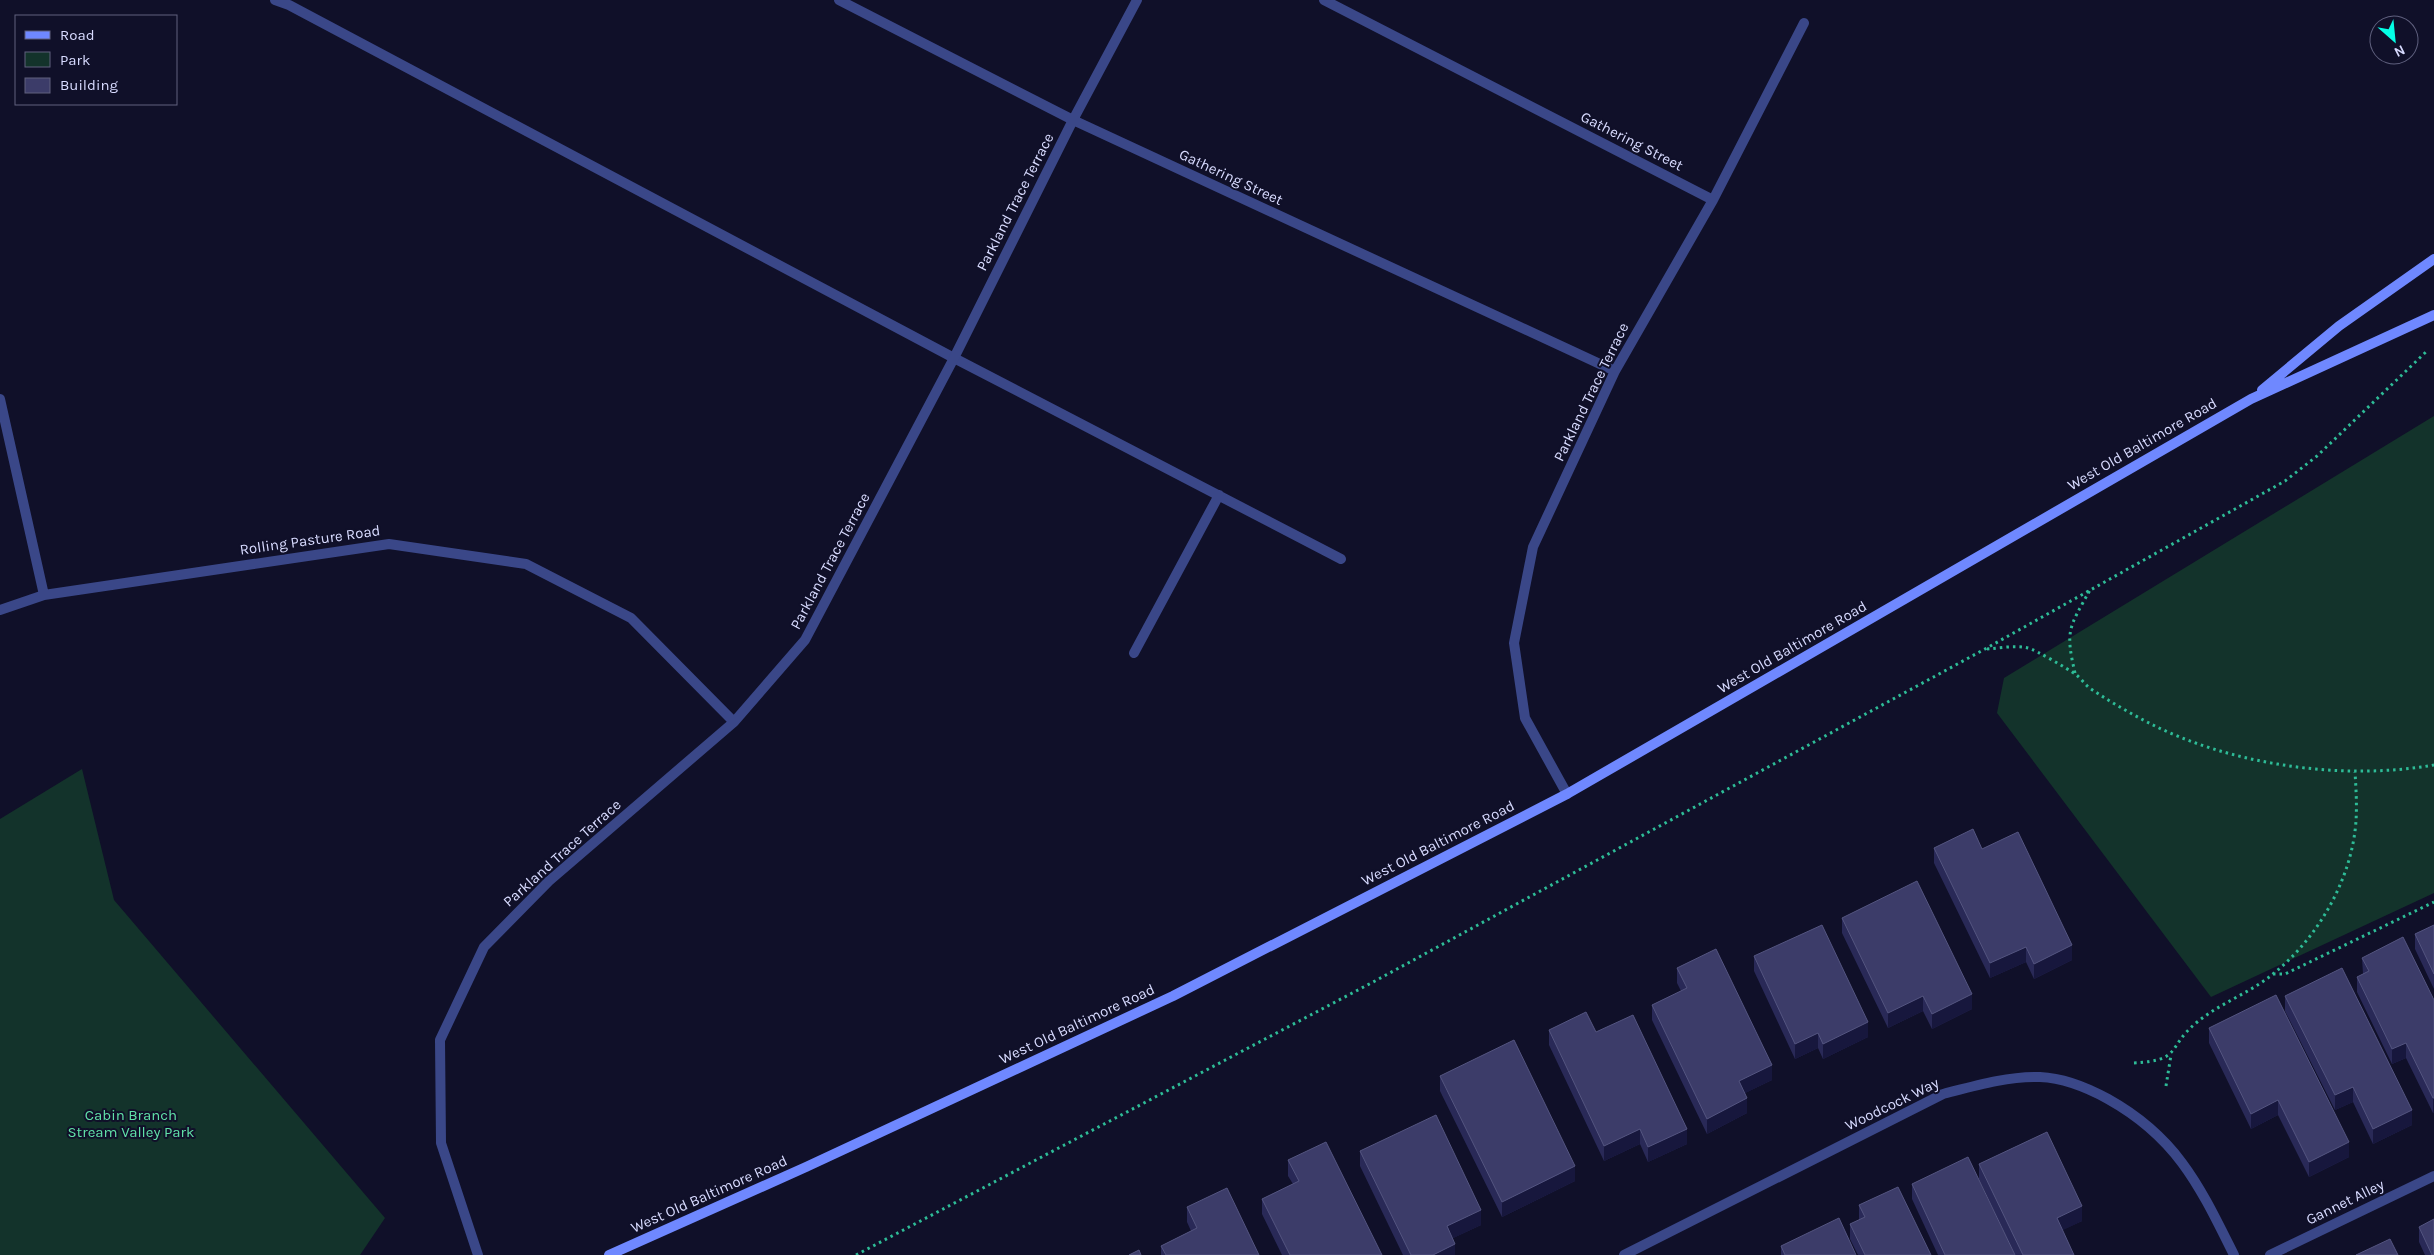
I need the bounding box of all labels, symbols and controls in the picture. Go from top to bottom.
legend [15,15,178,105]
north arrow [2369,15,2419,65]
text: Road [60,26,95,44]
text: N [2391,41,2408,61]
text: Park [60,51,90,69]
text: Building [60,76,118,94]
street label: Gathering Street [1578,107,1687,175]
street label: Parkland Trace Terrace [972,130,1058,274]
street label: Gathering Street [1176,145,1286,209]
street label: Parkland Trace Terrace [1550,320,1632,464]
street label: West Old Baltimore Road [2064,394,2220,494]
street label: Parkland Trace Terrace [786,490,874,632]
street label: Rolling Pasture Road [239,521,381,559]
street label: West Old Baltimore Road [1714,597,1870,697]
street label: Parkland Trace Terrace [499,795,625,911]
street label: West Old Baltimore Road [1358,797,1518,889]
street label: West Old Baltimore Road [996,980,1158,1068]
street label: Woodcock Way [1842,1074,1942,1134]
park label: Cabin Branch Stream Valley Park [68,1106,194,1141]
street label: West Old Baltimore Road [628,1151,790,1237]
street label: Gannet Alley [2303,1175,2387,1229]

